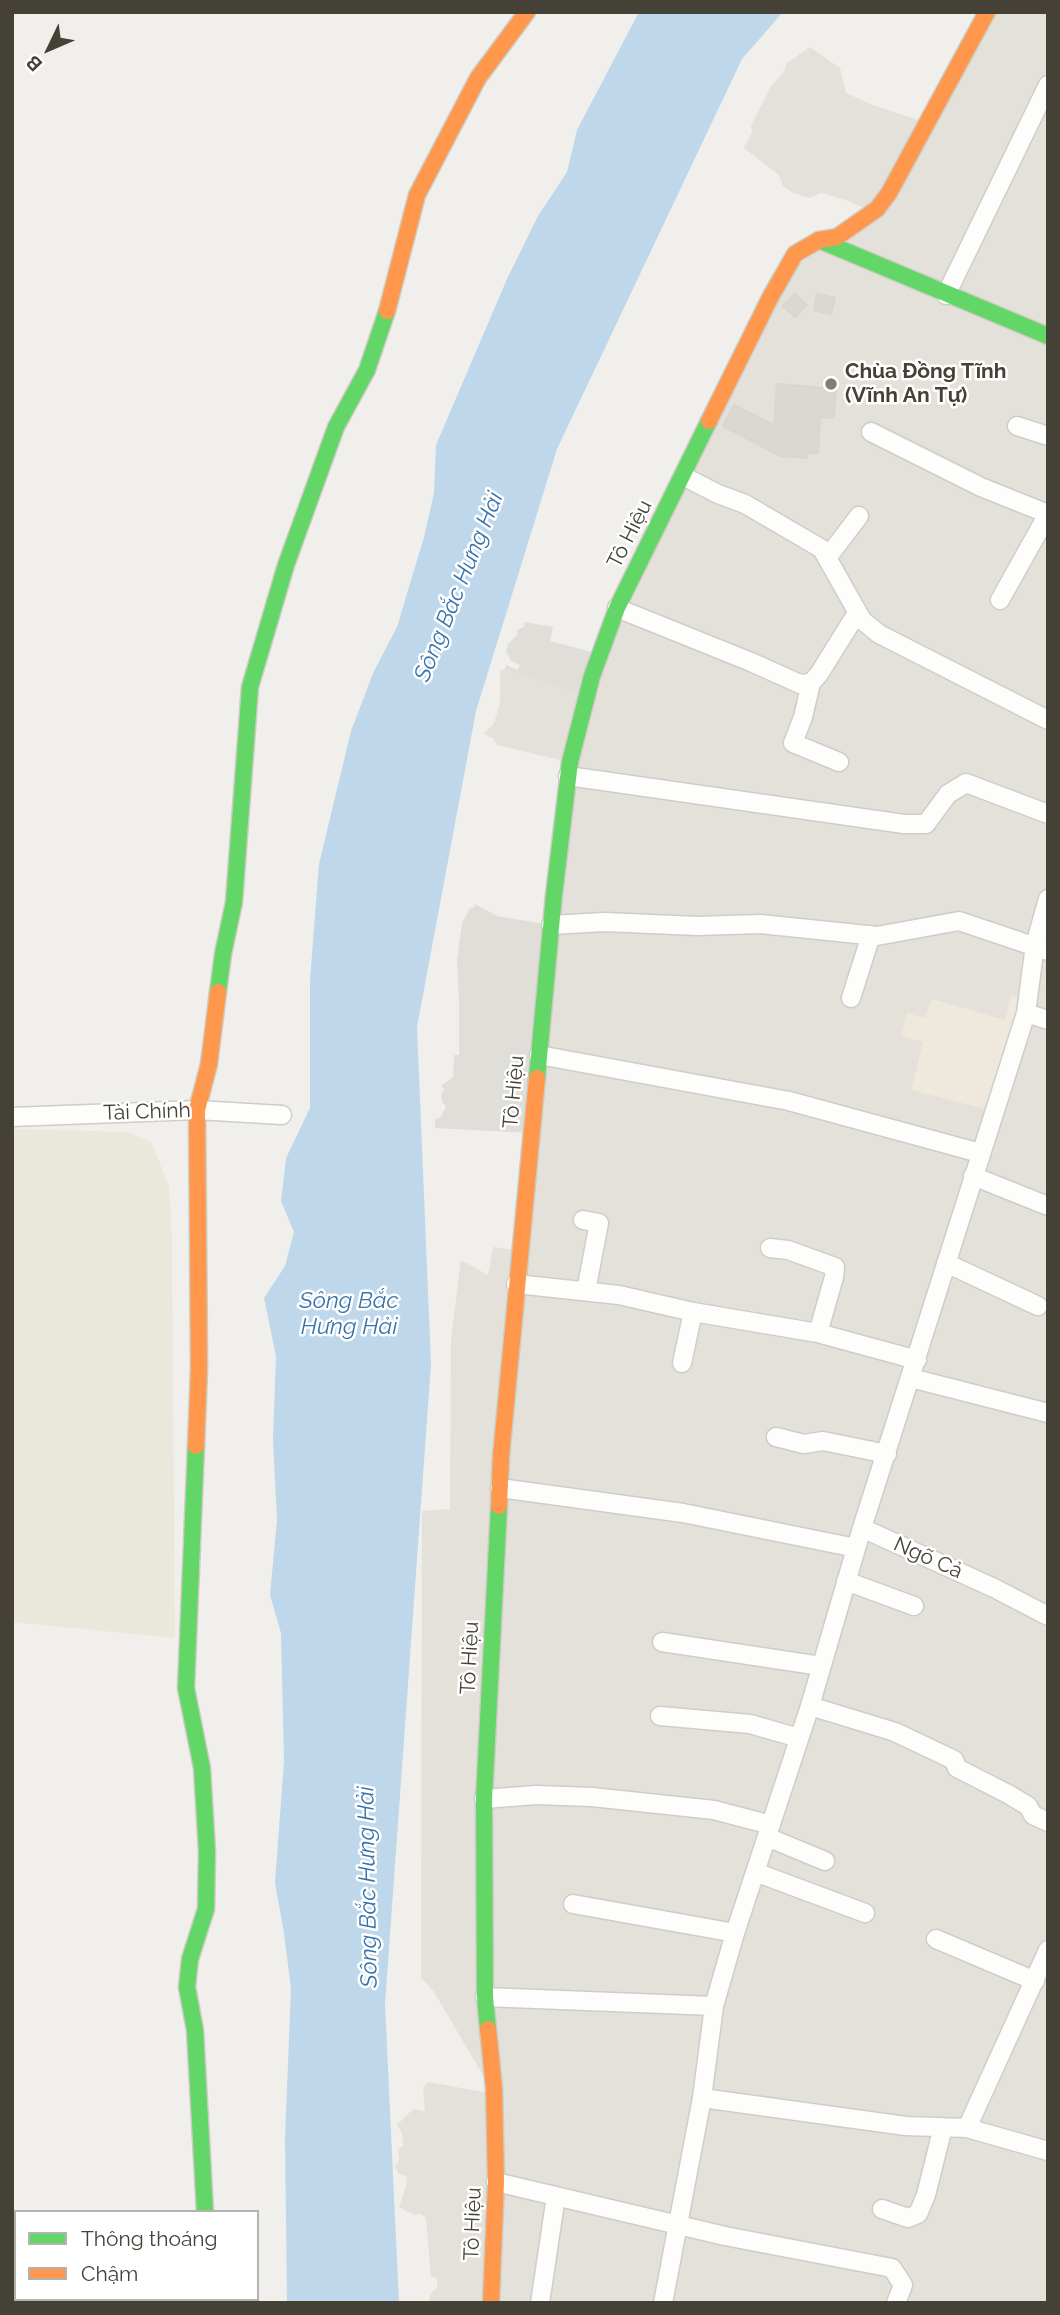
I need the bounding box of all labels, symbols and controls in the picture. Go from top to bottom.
north arrow [14,14,84,84]
text: B [21,51,46,76]
place label: Chùa Đồng Tĩnh (Vĩnh An Tự) [845,359,1006,409]
marker: Chùa Đồng Tĩnh (Vĩnh An Tự) [823,376,839,392]
water label: Sông Bắc Hưng Hải [408,488,510,686]
street label: Tô Hiệu [602,496,658,572]
street label: Tô Hiệu [498,1054,530,1130]
street label: Tài Chính [103,1098,191,1126]
water label: Sông Bắc Hưng Hải [299,1287,399,1341]
street label: Ngõ Cả [890,1532,966,1584]
street label: Tô Hiệu [456,1621,484,1695]
water label: Sông Bắc Hưng Hải [352,1786,384,1988]
street label: Tô Hiệu [459,2187,487,2261]
legend [14,2210,259,2301]
text: Thông thoáng [81,2226,218,2251]
text: Chậm [81,2261,138,2286]

